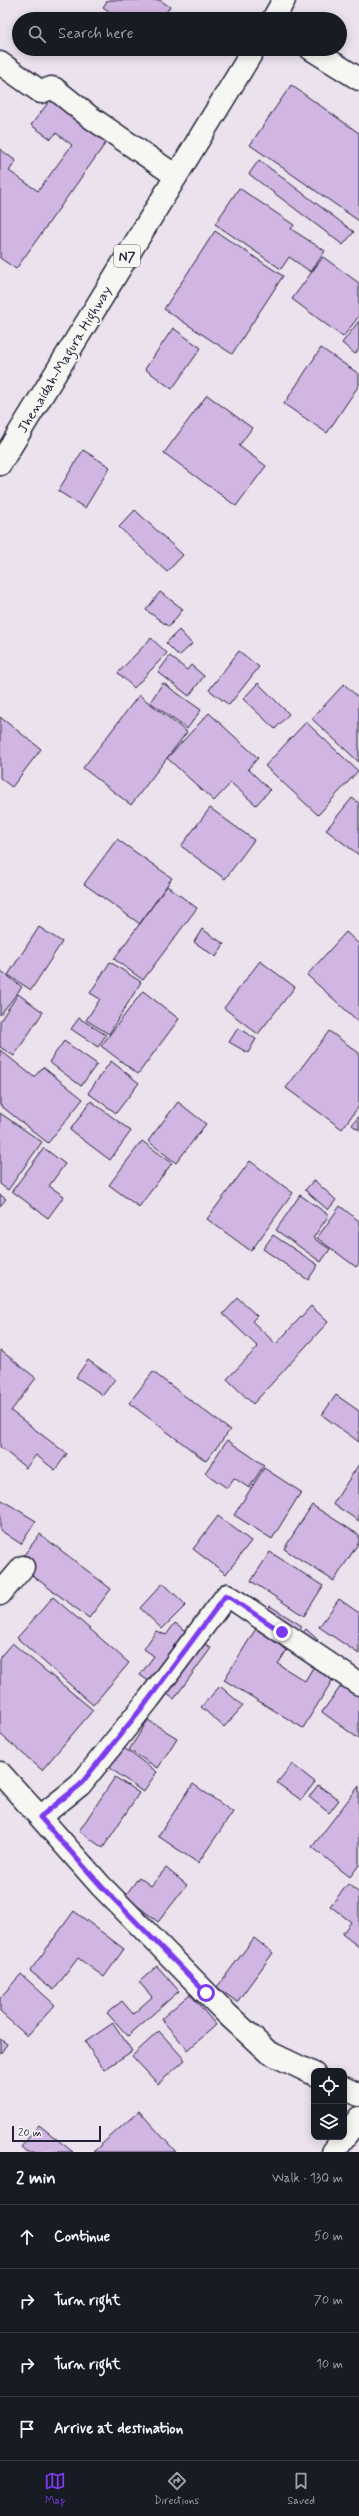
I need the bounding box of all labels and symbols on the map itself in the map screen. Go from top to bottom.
road number: N7 [114,245,140,267]
street label: Jhenaidah-Magura Highway [14,283,118,437]
route end [273,1623,291,1641]
route start [197,1984,215,2002]
scale bar [12,2124,101,2143]

